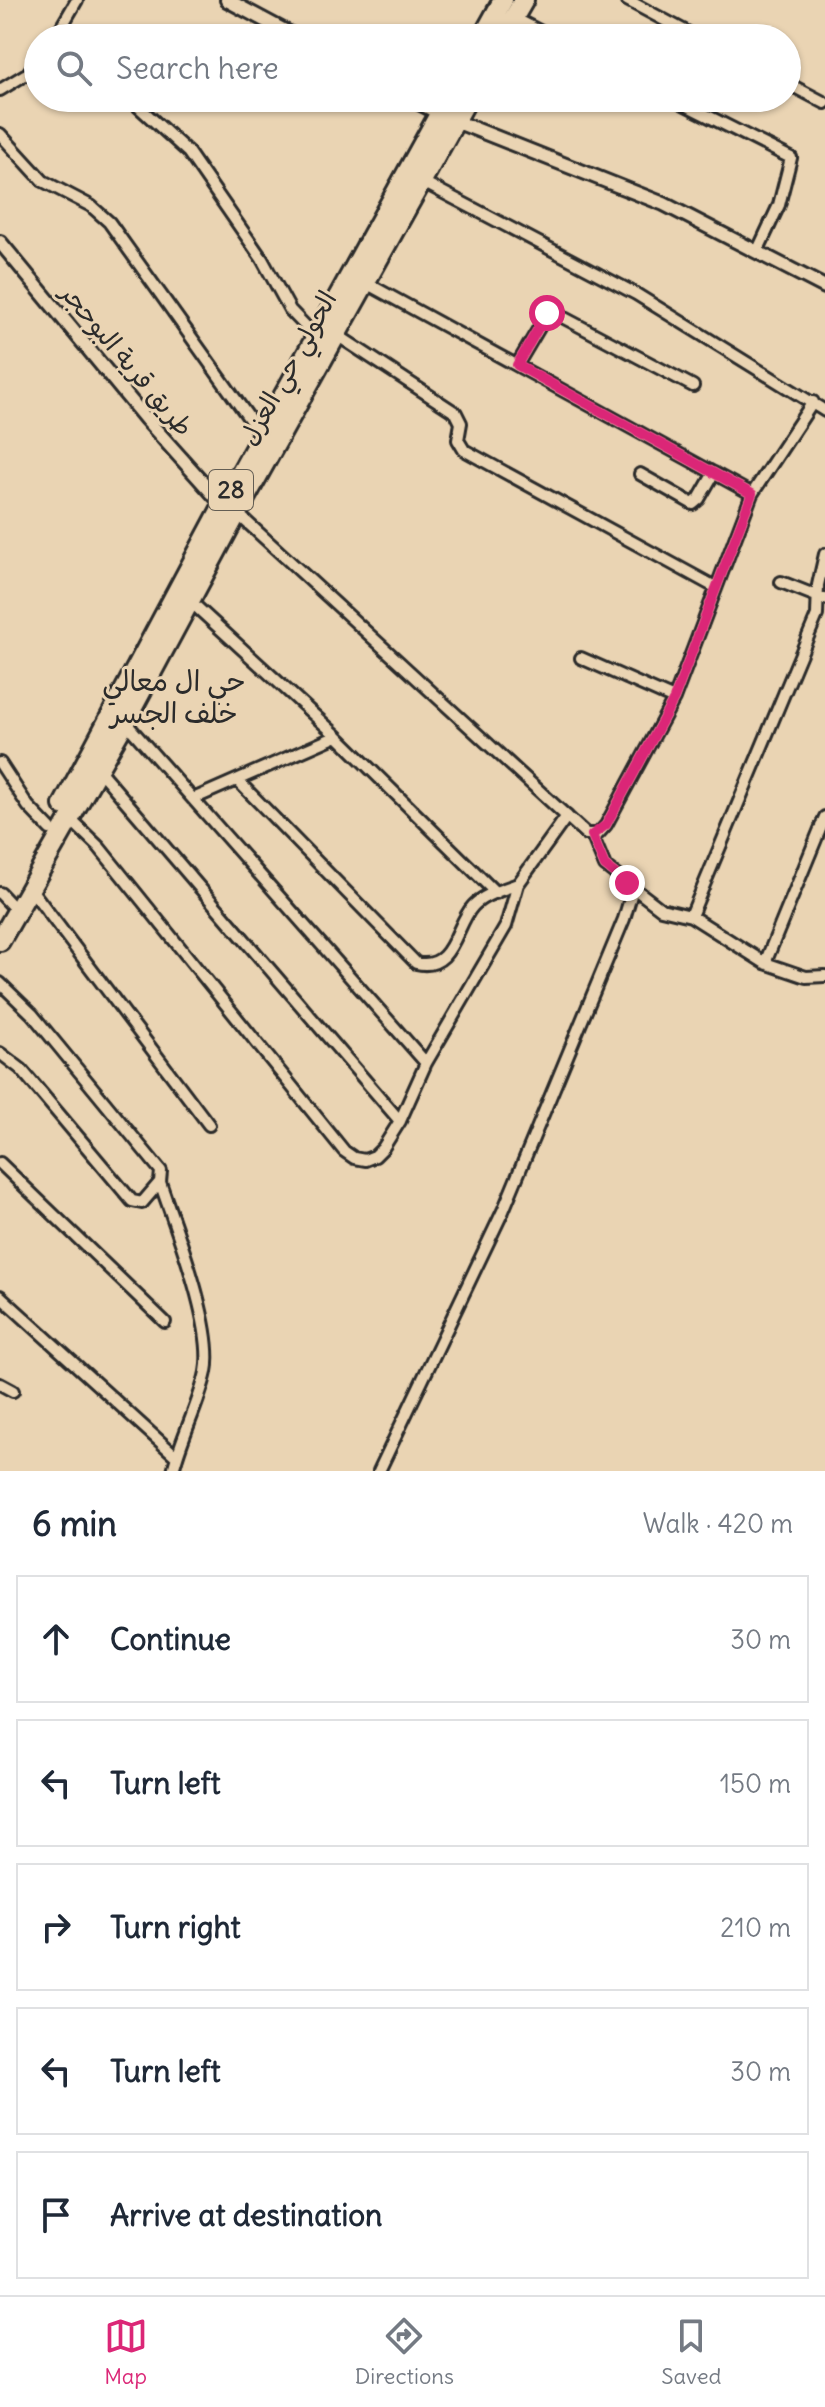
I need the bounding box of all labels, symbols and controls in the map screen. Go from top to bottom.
search box [24,24,801,112]
icon: search [52,46,96,90]
text: Search here [116,49,279,87]
street label: طريق قرية البوحجر [52,275,201,443]
street label: الحولي حي العزل [232,285,350,454]
route start [529,295,565,331]
road number: 28 [209,470,253,510]
district label: حي ال معالي خلف الجسر [102,663,246,731]
route end [609,865,645,901]
text: 6 min [32,1502,117,1545]
text: Walk · 420 m [643,1507,793,1540]
icon: ahead [34,1617,78,1661]
text: Continue [110,1620,231,1658]
text: 30 m [730,1623,791,1656]
icon: left [34,1761,78,1805]
text: Turn left [110,1764,221,1802]
text: 150 m [720,1767,791,1800]
icon: right [34,1905,78,1949]
text: Turn right [110,1908,241,1946]
text: 210 m [720,1911,791,1944]
icon: left [34,2049,78,2093]
text: Turn left [110,2052,221,2090]
text: 30 m [730,2055,791,2088]
icon: arrive [34,2193,78,2237]
text: Arrive at destination [110,2196,382,2234]
tab: Map [104,2314,148,2390]
tab: Directions [355,2314,454,2390]
tab: Saved [661,2314,721,2390]

